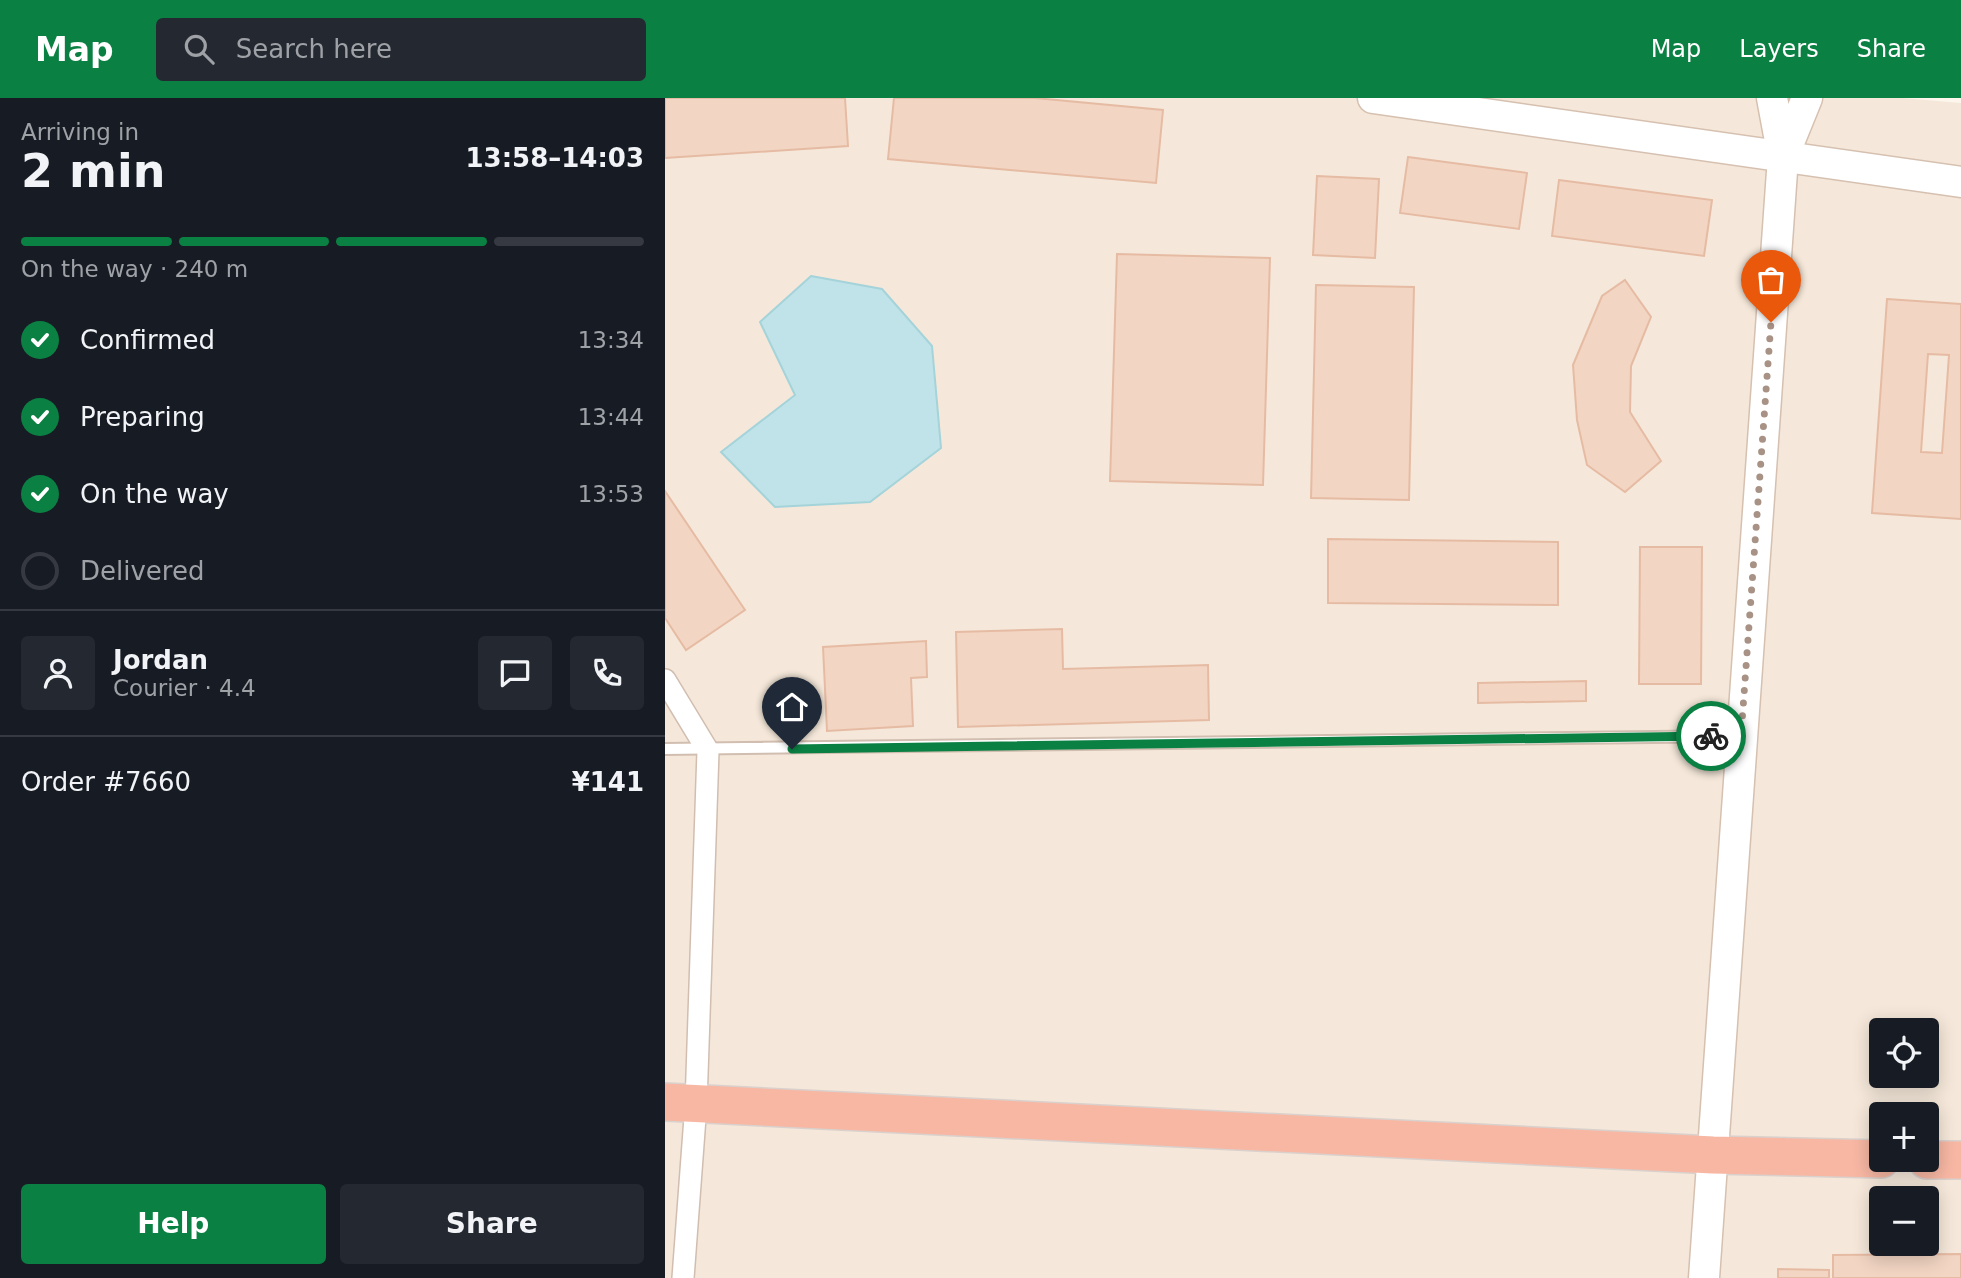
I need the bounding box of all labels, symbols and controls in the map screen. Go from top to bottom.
search box [156,18,646,81]
text: Map [35,30,114,69]
icon: search [180,30,218,68]
text: Search here [236,34,392,64]
text: Map [1651,35,1701,63]
text: Layers [1739,35,1819,63]
text: Share [1857,35,1926,63]
text: Arriving in [21,119,139,145]
text: 13:58–14:03 [465,143,644,173]
text: 2 min [21,144,165,198]
pin [1741,250,1801,322]
text: On the way · 240 m [21,256,248,282]
icon: bag [1752,261,1790,299]
icon: check [21,321,59,359]
text: Confirmed [80,325,215,355]
text: 13:34 [578,327,644,353]
icon: check [21,398,59,436]
text: Preparing [80,402,205,432]
text: 13:44 [578,404,644,430]
icon: check [21,475,59,513]
text: On the way [80,479,229,509]
text: 13:53 [578,481,644,507]
text: Delivered [80,556,204,586]
button: person [21,636,95,710]
button: chat [478,636,552,710]
button: phone [570,636,644,710]
text: Jordan [113,645,208,675]
text: Courier · 4.4 [113,675,256,701]
pin [762,677,822,749]
icon: home [773,688,811,726]
courier [1676,701,1746,771]
icon: bike [1692,717,1730,755]
text: Order #7660 [21,767,191,797]
text: ¥141 [572,767,644,797]
map controls [1869,1018,1939,1256]
button: locate [1869,1018,1939,1088]
button: + [1869,1102,1939,1172]
button: Help [21,1184,326,1264]
button: Share [340,1184,644,1264]
button: − [1869,1186,1939,1256]

